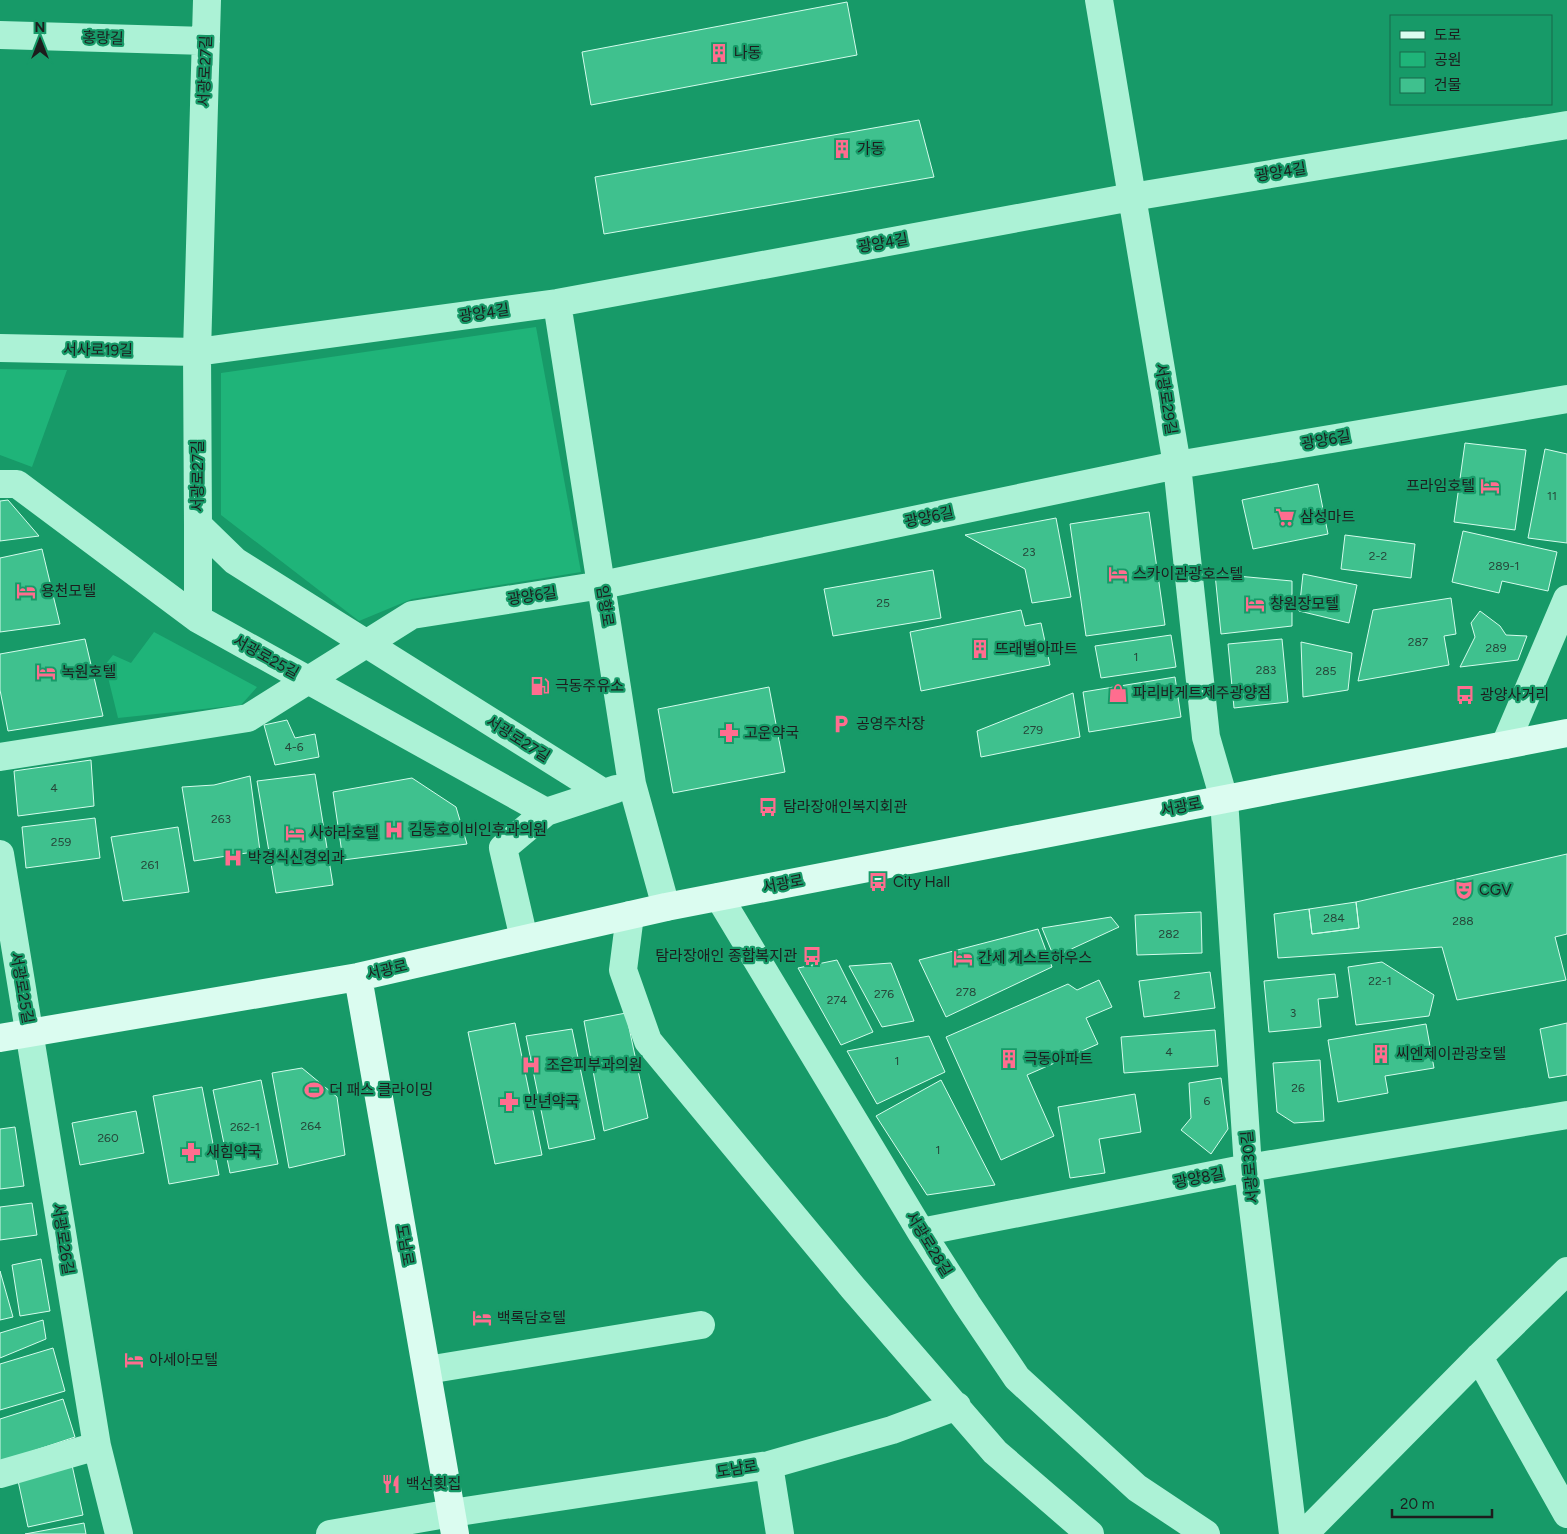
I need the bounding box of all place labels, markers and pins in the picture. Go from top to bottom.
building icon: 나동 [708,42,730,64]
place label: 나동 [734,44,762,62]
building icon: 가동 [831,138,853,160]
place label: 가동 [857,140,885,158]
hotel icon: 프라임호텔 [1479,475,1501,497]
place label: 프라임호텔 [1406,477,1475,495]
supermarket icon: 삼성마트 [1274,506,1296,528]
place label: 삼성마트 [1300,508,1355,526]
hotel icon: 스카이관광호스텔 [1107,563,1129,585]
place label: 스카이관광호스텔 [1133,565,1243,583]
hotel icon: 용천모텔 [15,580,37,602]
place label: 용천모텔 [41,582,96,600]
hotel icon: 창원장모텔 [1244,593,1266,615]
place label: 창원장모텔 [1270,595,1339,613]
building icon: 뜨래별아파트 [969,638,991,660]
place label: 뜨래별아파트 [995,640,1078,658]
hotel icon: 녹원호텔 [35,661,57,683]
place label: 녹원호텔 [61,663,116,681]
fuel station icon: 극동주유소 [529,675,551,697]
place label: 극동주유소 [555,677,624,695]
shop icon: 파리바게트제주광양점 [1107,682,1129,704]
place label: 파리바게트제주광양점 [1133,684,1271,702]
bus stop icon: 광양사거리 [1454,684,1476,706]
place label: 광양사거리 [1480,686,1549,704]
parking icon: 공영주차장 [830,713,852,735]
place label: 공영주차장 [856,715,925,733]
pharmacy icon: 고운약국 [718,722,740,744]
place label: 고운약국 [744,724,799,742]
bus stop icon: 탐라장애인복지회관 [757,796,779,818]
place label: 탐라장애인복지회관 [783,798,907,816]
hospital icon: 김동호이비인후과의원 [383,819,405,841]
place label: 김동호이비인후과의원 [409,821,547,839]
hotel icon: 사하라호텔 [284,822,306,844]
place label: 사하라호텔 [310,824,379,842]
hospital icon: 박경식신경외과 [222,847,244,869]
place label: 박경식신경외과 [248,849,345,867]
bus stop icon: City Hall [867,871,889,893]
place label: City Hall [893,873,950,891]
theatre icon: CGV [1453,879,1475,901]
place label: CGV [1479,881,1512,899]
bus stop icon: 탐라장애인 종합복지관 [801,945,823,967]
place label: 탐라장애인 종합복지관 [655,947,797,965]
hotel icon: 간세 게스트하우스 [952,947,974,969]
place label: 간세 게스트하우스 [978,949,1092,967]
building icon: 씨엔제이관광호텔 [1370,1043,1392,1065]
place label: 씨엔제이관광호텔 [1396,1045,1506,1063]
building icon: 극동아파트 [998,1048,1020,1070]
place label: 극동아파트 [1024,1050,1093,1068]
hospital icon: 조은피부과의원 [520,1054,542,1076]
place label: 조은피부과의원 [546,1056,643,1074]
sports icon: 더 패스 클라이밍 [303,1079,325,1101]
place label: 더 패스 클라이밍 [329,1081,433,1099]
pharmacy icon: 만년약국 [498,1091,520,1113]
place label: 만년약국 [524,1093,579,1111]
pharmacy icon: 새힘약국 [180,1141,202,1163]
place label: 새힘약국 [206,1143,261,1161]
hotel icon: 백록담호텔 [471,1307,493,1329]
place label: 백록담호텔 [497,1309,566,1327]
hotel icon: 아세아모텔 [123,1349,145,1371]
place label: 아세아모텔 [149,1351,218,1369]
restaurant icon: 백선횟집 [380,1473,402,1495]
place label: 백선횟집 [406,1475,461,1493]

